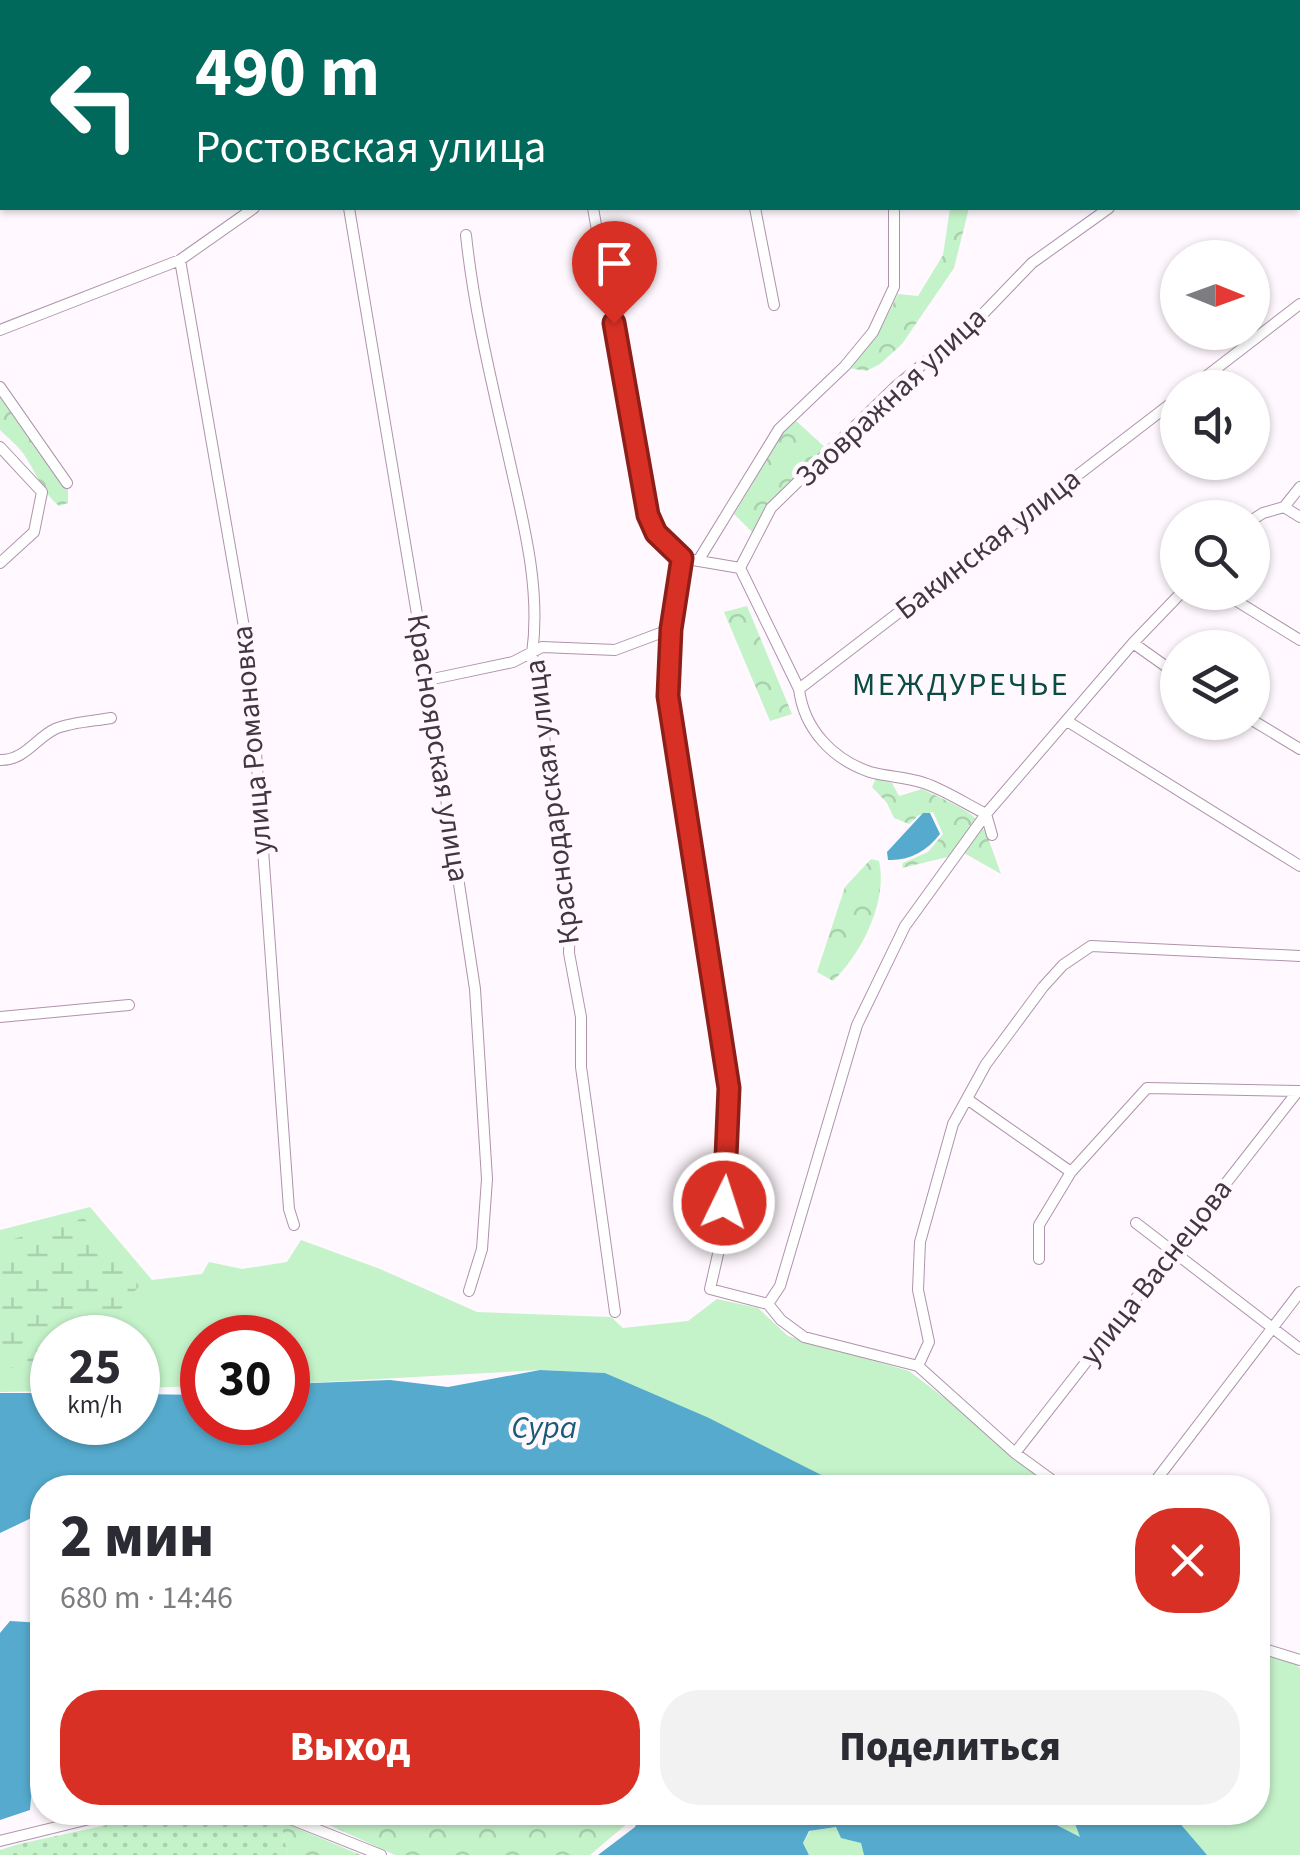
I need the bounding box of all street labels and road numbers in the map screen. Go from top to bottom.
street label: Заовражная улица [786,297,996,497]
street label: Бакинская улица [886,458,1090,630]
street label: Красноярская улица [396,611,480,885]
street label: улица Романовка [221,624,283,856]
street label: Краснодарская улица [513,657,591,947]
street label: улица Васнецова [1069,1170,1243,1374]

